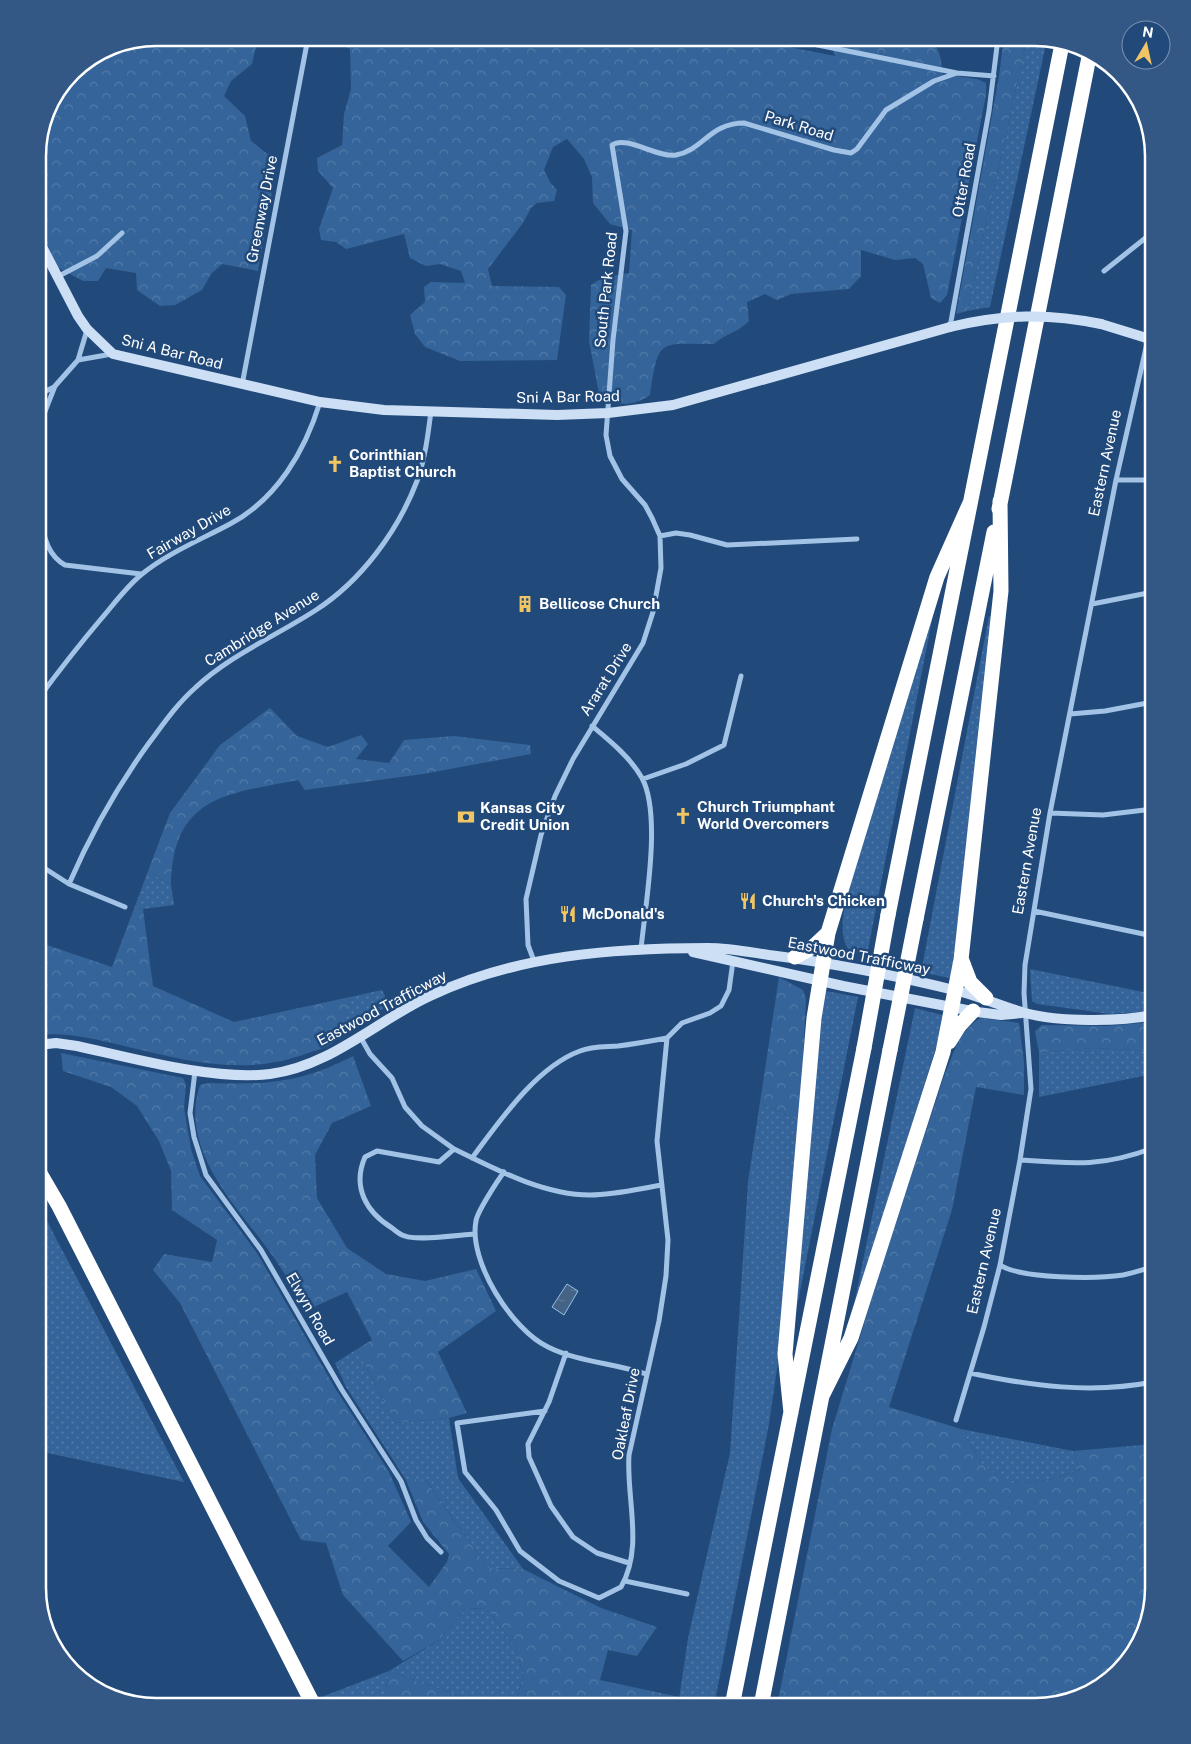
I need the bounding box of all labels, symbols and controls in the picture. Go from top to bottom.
north arrow [1121,20,1171,70]
text: N [1141,23,1155,41]
street label: Park Road [763,107,836,144]
street label: Otter Road [949,141,978,218]
street label: Greenway Drive [243,154,280,264]
street label: South Park Road [591,231,620,349]
street label: Sni A Bar Road [120,331,225,372]
street label: Sni A Bar Road [516,387,620,406]
street label: Eastern Avenue [1085,408,1124,518]
place label: Corinthian Baptist Church [349,446,456,480]
church icon: Corinthian Baptist Church [325,454,345,474]
street label: Fairway Drive [144,501,234,562]
street label: Cambridge Avenue [201,586,322,670]
building icon: Bellicose Church [515,594,535,614]
place label: Bellicose Church [539,595,660,612]
street label: Ararat Drive [576,639,635,719]
place label: Church Triumphant World Overcomers [697,798,835,832]
place label: Kansas City Credit Union [480,799,570,833]
church icon: Church Triumphant World Overcomers [673,806,693,826]
street label: Eastern Avenue [1009,806,1044,916]
bank icon: Kansas City Credit Union [456,807,476,827]
restaurant icon: Church's Chicken [738,891,758,911]
place label: Church's Chicken [762,892,885,909]
restaurant icon: McDonald's [558,904,578,924]
place label: McDonald's [582,905,665,922]
street label: Eastwood Trafficway [786,933,932,978]
street label: Eastwood Trafficway [314,966,450,1049]
street label: Eastern Avenue [963,1206,1004,1316]
street label: Elwyn Road [283,1269,338,1348]
street label: Oakleaf Drive [608,1366,643,1462]

